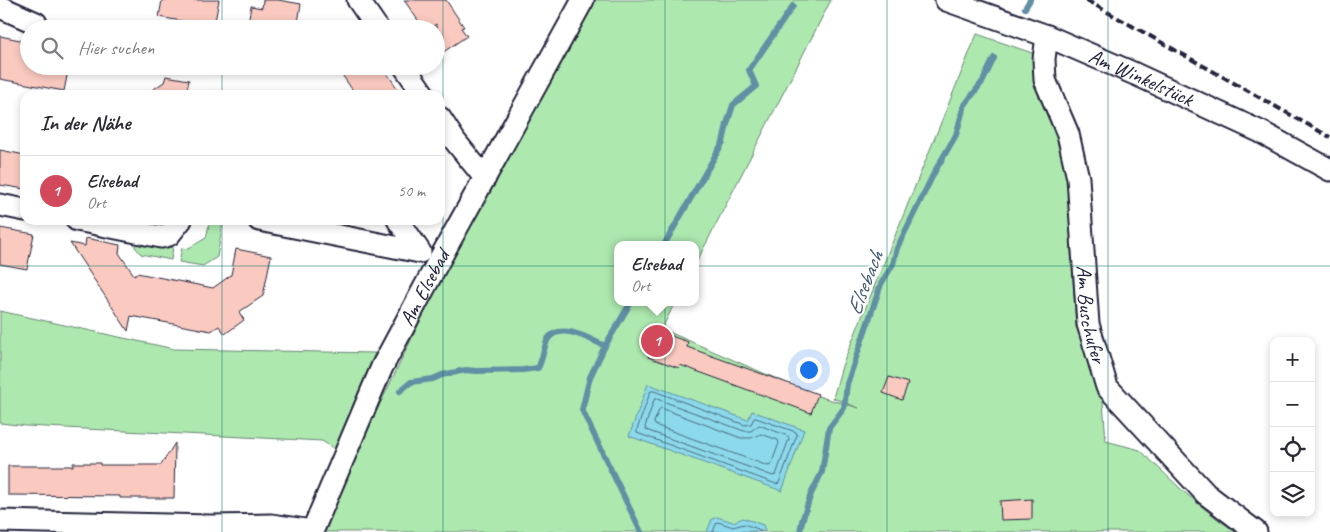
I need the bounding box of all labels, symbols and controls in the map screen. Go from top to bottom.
search box [20,20,445,75]
icon: search [38,34,66,62]
text: Hier suchen [78,36,154,60]
street label: Am Winkelstück [1085,43,1199,113]
text: In der Nähe [40,110,130,136]
text: Elsebad [87,169,137,193]
text: 1 [52,181,60,201]
text: 50 m [398,181,425,201]
text: Ort [87,193,106,213]
popup [614,241,699,306]
street label: Am Elsebad [393,242,457,330]
water label: Elsebach [840,245,891,319]
text: Elsebad [631,252,682,276]
street label: Am Buschufer [1071,264,1112,368]
text: Ort [631,276,650,296]
pin: 1 [641,322,673,360]
map controls [1270,337,1315,517]
button: + [1270,337,1315,382]
your location [796,357,822,383]
button: − [1270,382,1315,427]
button: locate [1270,427,1315,472]
button: layers [1270,472,1315,517]

